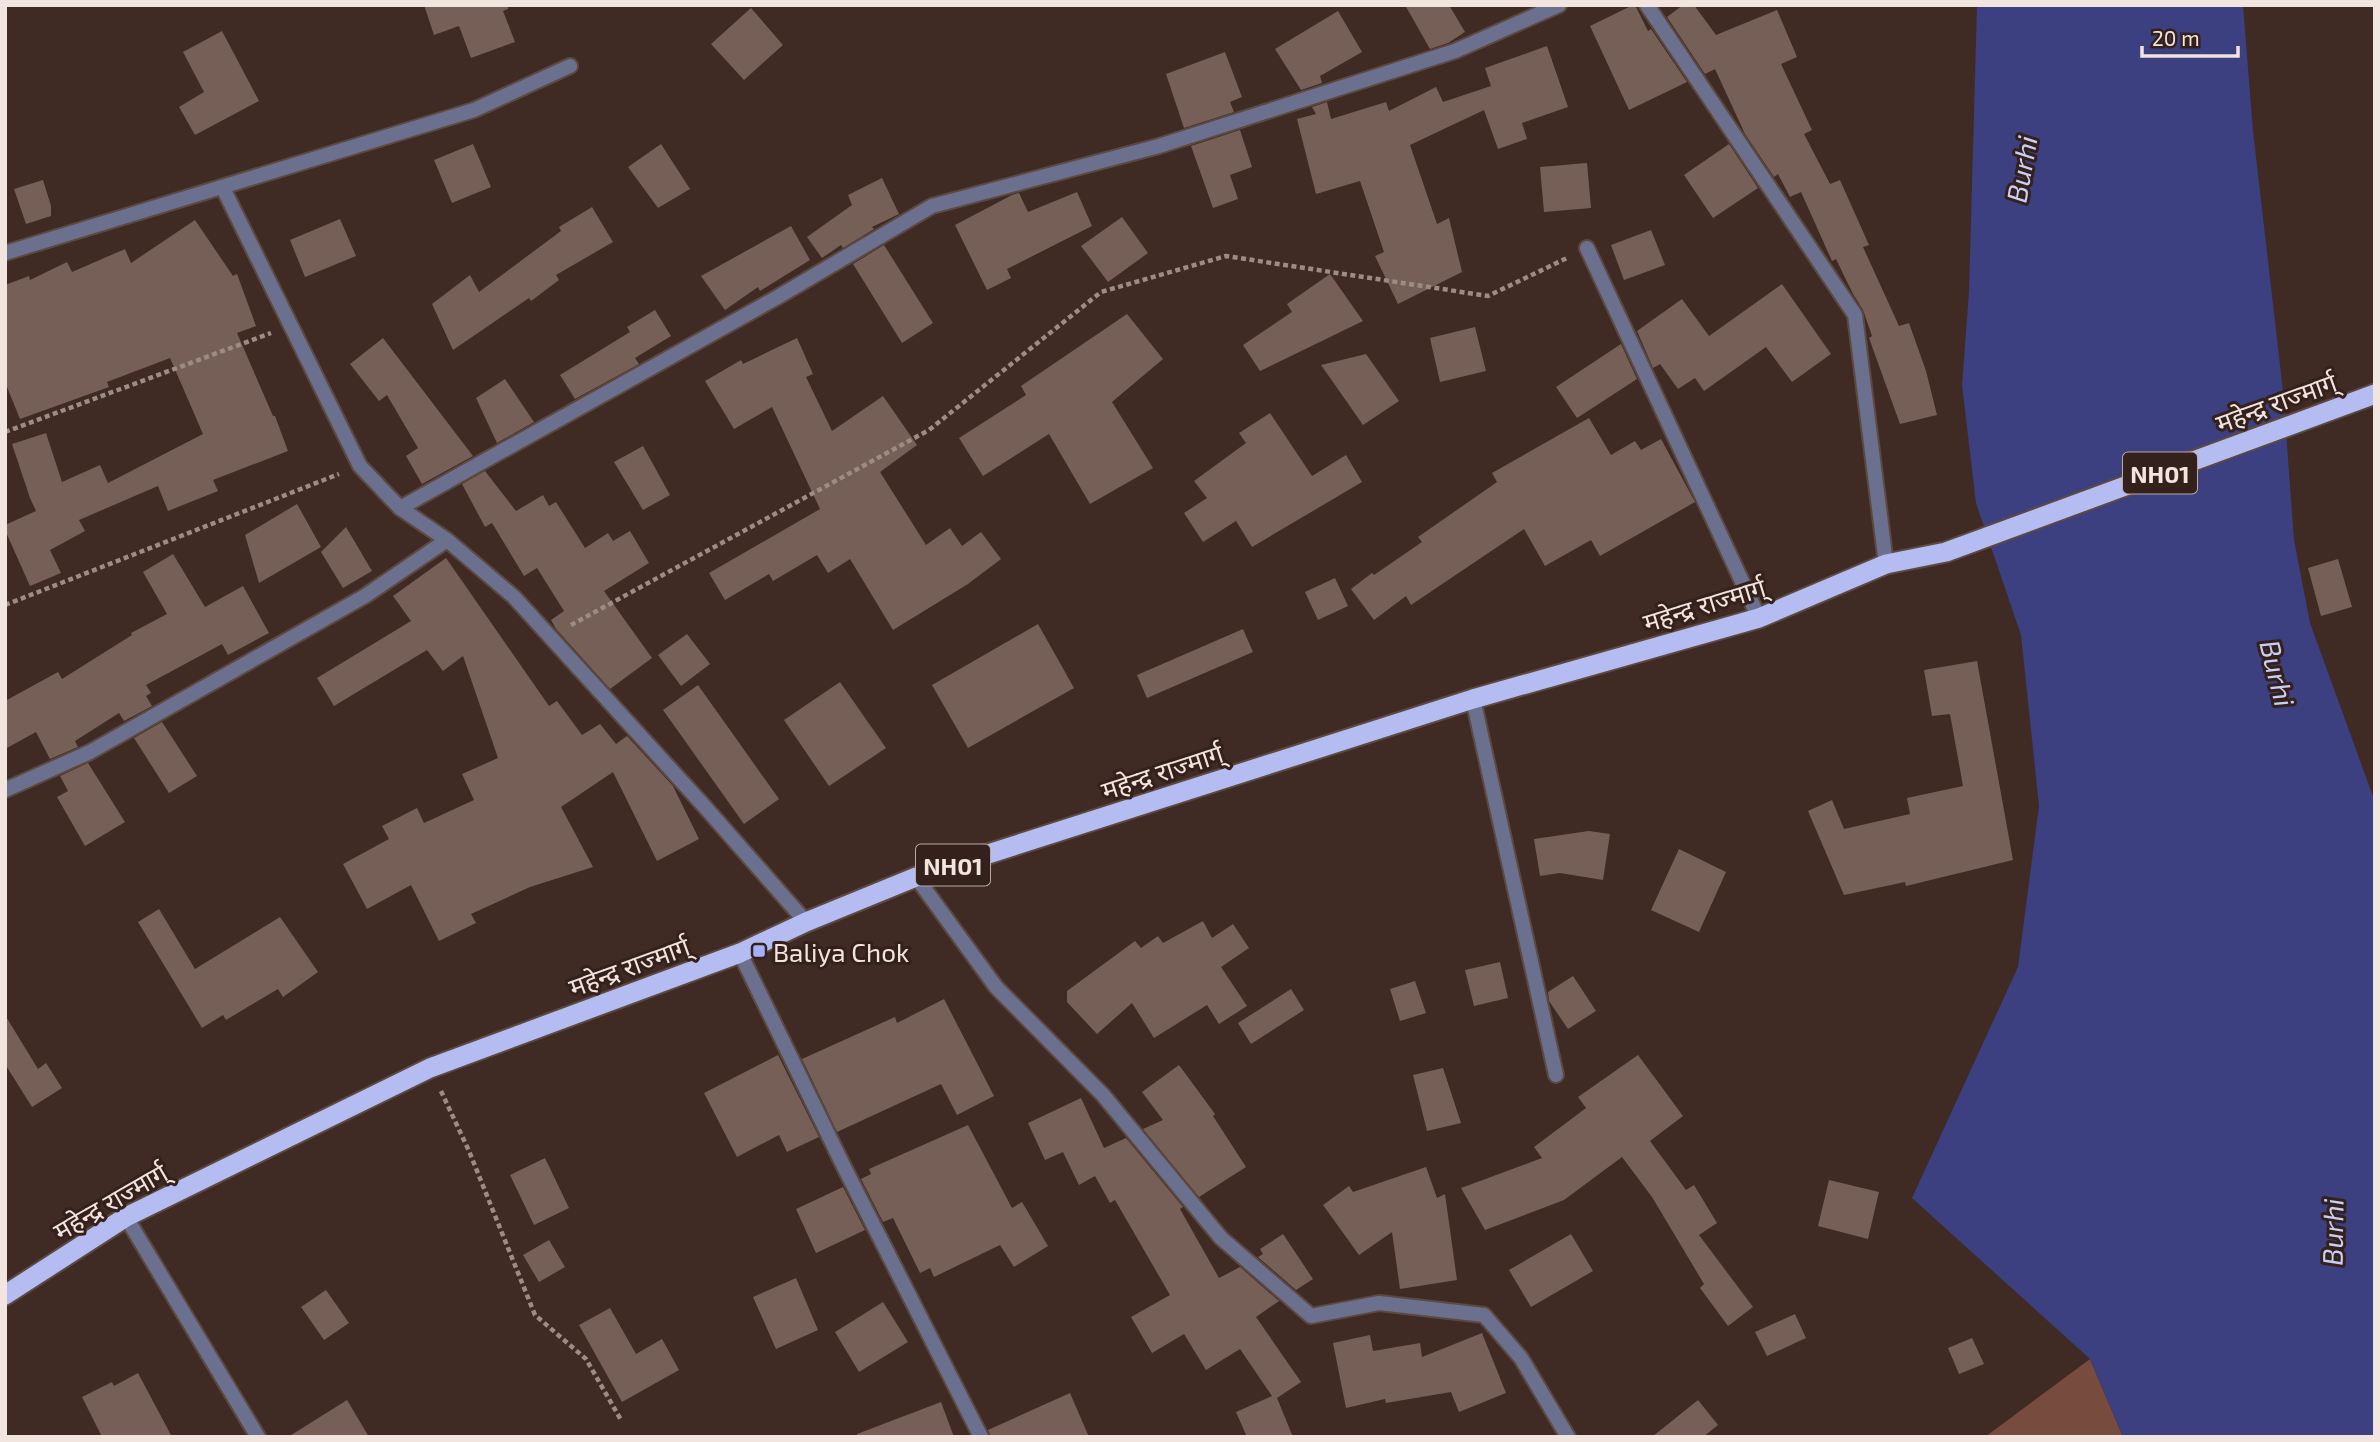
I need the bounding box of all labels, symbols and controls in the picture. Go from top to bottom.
scale bar [2142,14,2238,58]
text: 20 m [2152,25,2200,50]
water label: Burhi [1998,133,2044,205]
street label: महेन्द्र राज्मार्ग् [2211,364,2345,440]
road number: NH01 [2123,452,2197,494]
street label: महेन्द्र राज्मार्ग् [1639,570,1773,639]
water label: Burhi [2253,636,2303,710]
street label: महेन्द्र राज्मार्ग् [1097,736,1231,807]
road number: NH01 [916,844,990,886]
street label: महेन्द्र राज्मार्ग् [564,928,698,1004]
place label: Baliya Chok [773,936,909,967]
marker: Baliya Chok [751,943,767,959]
street label: महेन्द्र राज्मार्ग् [48,1154,177,1248]
water label: Burhi [2314,1198,2350,1266]

